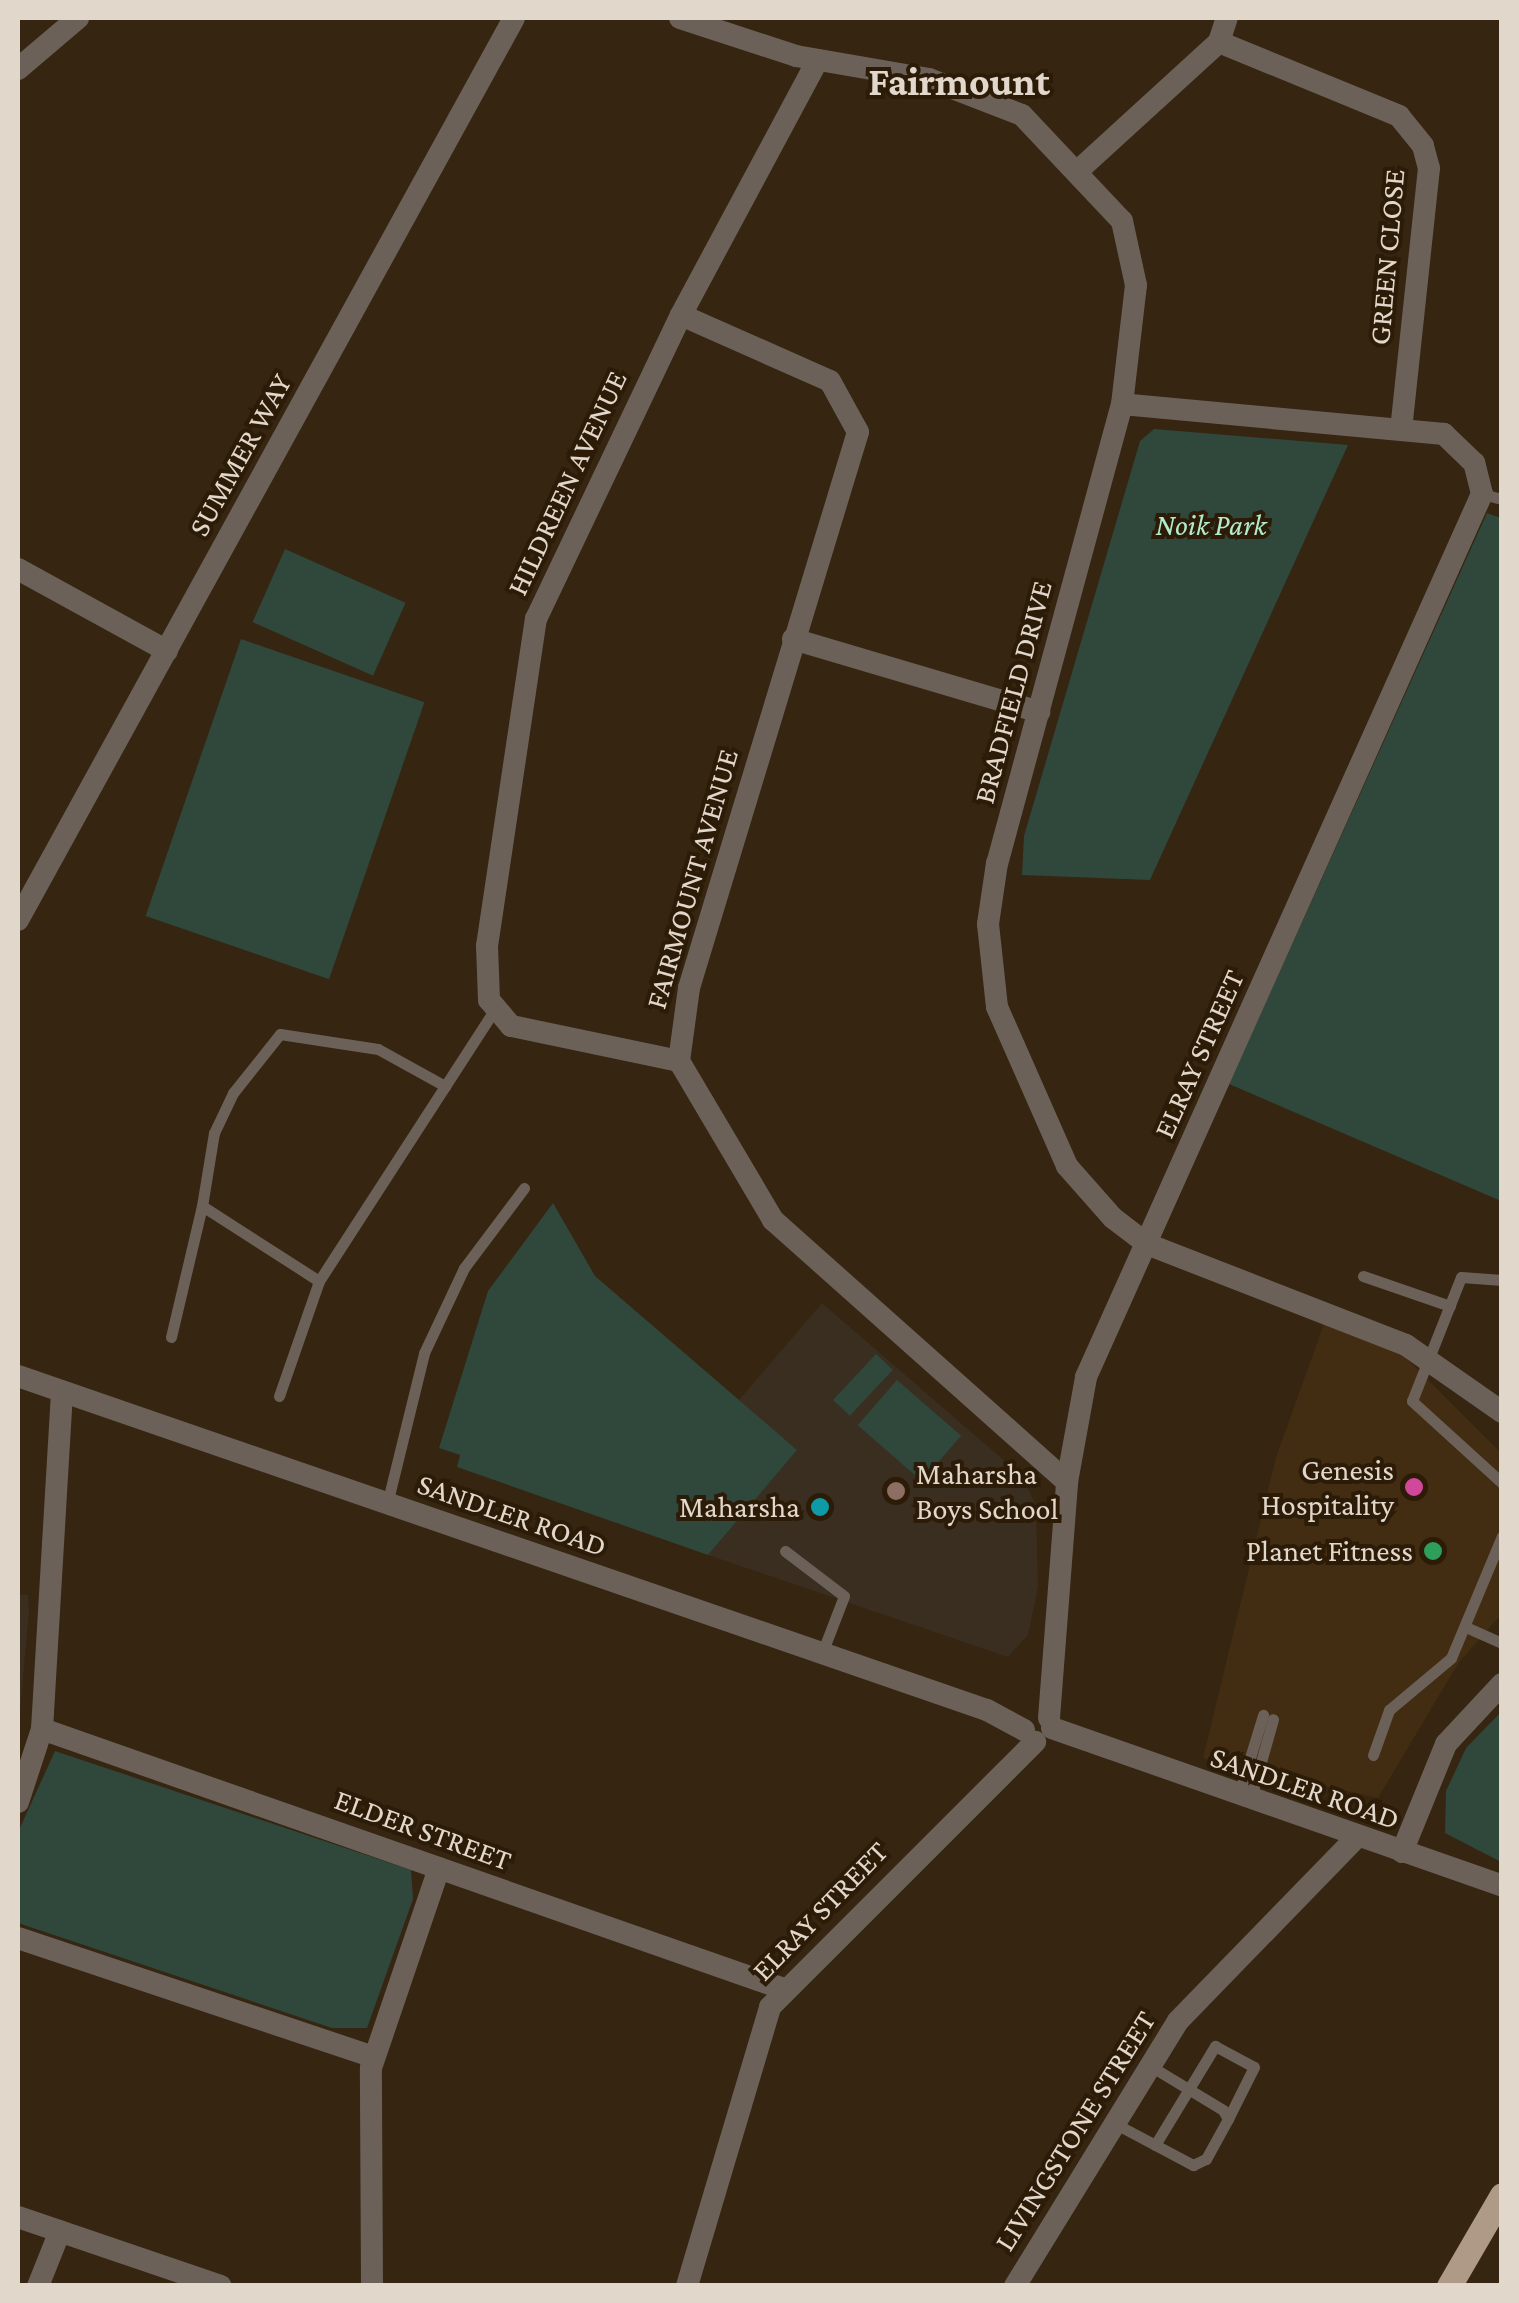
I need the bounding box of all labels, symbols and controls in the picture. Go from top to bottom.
district label: Fairmount [868,58,1050,106]
street label: GREEN CLOSE [1361,168,1413,346]
street label: HILDREEN AVENUE [499,365,635,601]
street label: SUMMER WAY [181,368,299,542]
park label: Noik Park [1155,507,1267,543]
street label: BRADFIELD DRIVE [966,577,1060,807]
street label: FAIRMOUNT AVENUE [638,745,746,1013]
street label: ELRAY STREET [1146,964,1252,1144]
place label: Genesis Hospitality [1261,1452,1394,1522]
place label: Maharsha Boys School [916,1456,1058,1526]
street label: SANDLER ROAD [413,1466,611,1564]
marker: Genesis Hospitality [1403,1476,1425,1498]
marker: Maharsha Boys School [885,1480,907,1502]
place label: Maharsha [679,1489,800,1525]
marker: Maharsha [809,1496,831,1518]
place label: Planet Fitness [1246,1533,1413,1569]
marker: Planet Fitness [1422,1540,1444,1562]
street label: SANDLER ROAD [1206,1739,1404,1837]
street label: ELDER STREET [330,1781,516,1879]
street label: ELRAY STREET [745,1834,895,1988]
street label: LIVINGSTONE STREET [987,2004,1163,2258]

